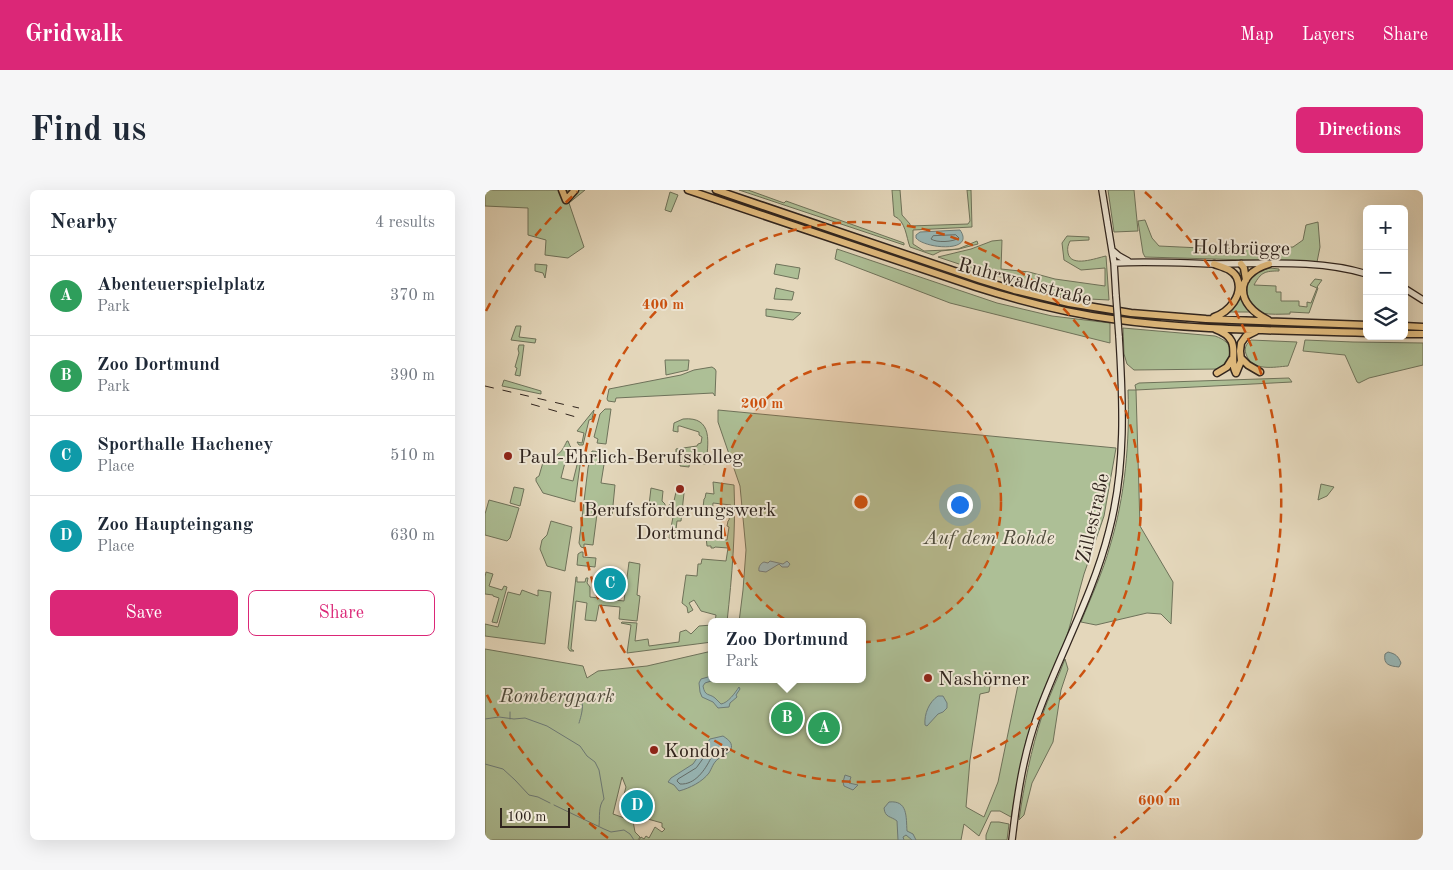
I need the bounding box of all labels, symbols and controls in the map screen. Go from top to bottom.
text: Gridwalk [25,23,123,47]
text: Map [1240,26,1274,44]
text: Layers [1302,26,1354,44]
text: Share [1382,26,1428,44]
button: Directions [1296,107,1423,153]
text: Find us [30,113,146,148]
map controls [1363,205,1408,340]
button: + [1363,205,1408,250]
text: Nearby [50,212,118,233]
text: 4 results [375,215,435,231]
street label: Holtbrügge [1192,238,1290,260]
button: − [1363,250,1408,295]
street label: Ruhrwaldstraße [955,255,1094,310]
text: Abenteuerspielplatz [97,276,265,295]
text: A [60,288,72,304]
text: 370 m [390,288,435,304]
button: layers [1363,295,1408,340]
text: 400 m [642,298,684,313]
text: Park [97,299,130,315]
text: Zoo Dortmund [97,356,220,375]
text: B [60,368,72,384]
text: 390 m [390,368,435,384]
text: Park [97,379,130,395]
text: 200 m [741,397,783,412]
text: Sporthalle Hacheney [97,436,273,455]
text: C [61,448,71,464]
text: 510 m [390,448,435,464]
place label: Paul-Ehrlich-Berufskolleg [518,448,743,468]
marker: Paul-Ehrlich-Berufskolleg [502,450,514,462]
text: Place [97,459,134,475]
street label: Zillestraße [1074,471,1114,565]
marker: Berufsförderungswerk Dortmund [674,483,686,495]
your location [947,492,973,518]
centre of rings [852,493,870,511]
place label: Berufsförderungswerk Dortmund [583,501,777,544]
text: Zoo Haupteingang [97,516,253,535]
text: D [60,528,72,544]
text: 630 m [390,528,435,544]
park label: Auf dem Rohde [922,529,1055,549]
text: Place [97,539,134,555]
pin: C [594,565,626,603]
button: Save [50,590,238,636]
button: Share [248,590,435,636]
popup [708,618,866,683]
text: Zoo Dortmund [726,631,848,650]
text: Park [726,654,758,670]
place label: Nashörner [938,670,1029,690]
marker: Nashörner [922,672,934,684]
park label: Rombergpark [498,687,615,707]
pin: B [771,699,803,737]
pin: A [808,709,840,747]
place label: Kondor [664,742,728,762]
marker: Kondor [648,744,660,756]
pin: D [621,787,653,825]
text: 600 m [1138,794,1180,809]
scale bar [500,805,570,828]
text: 100 m [507,810,546,824]

